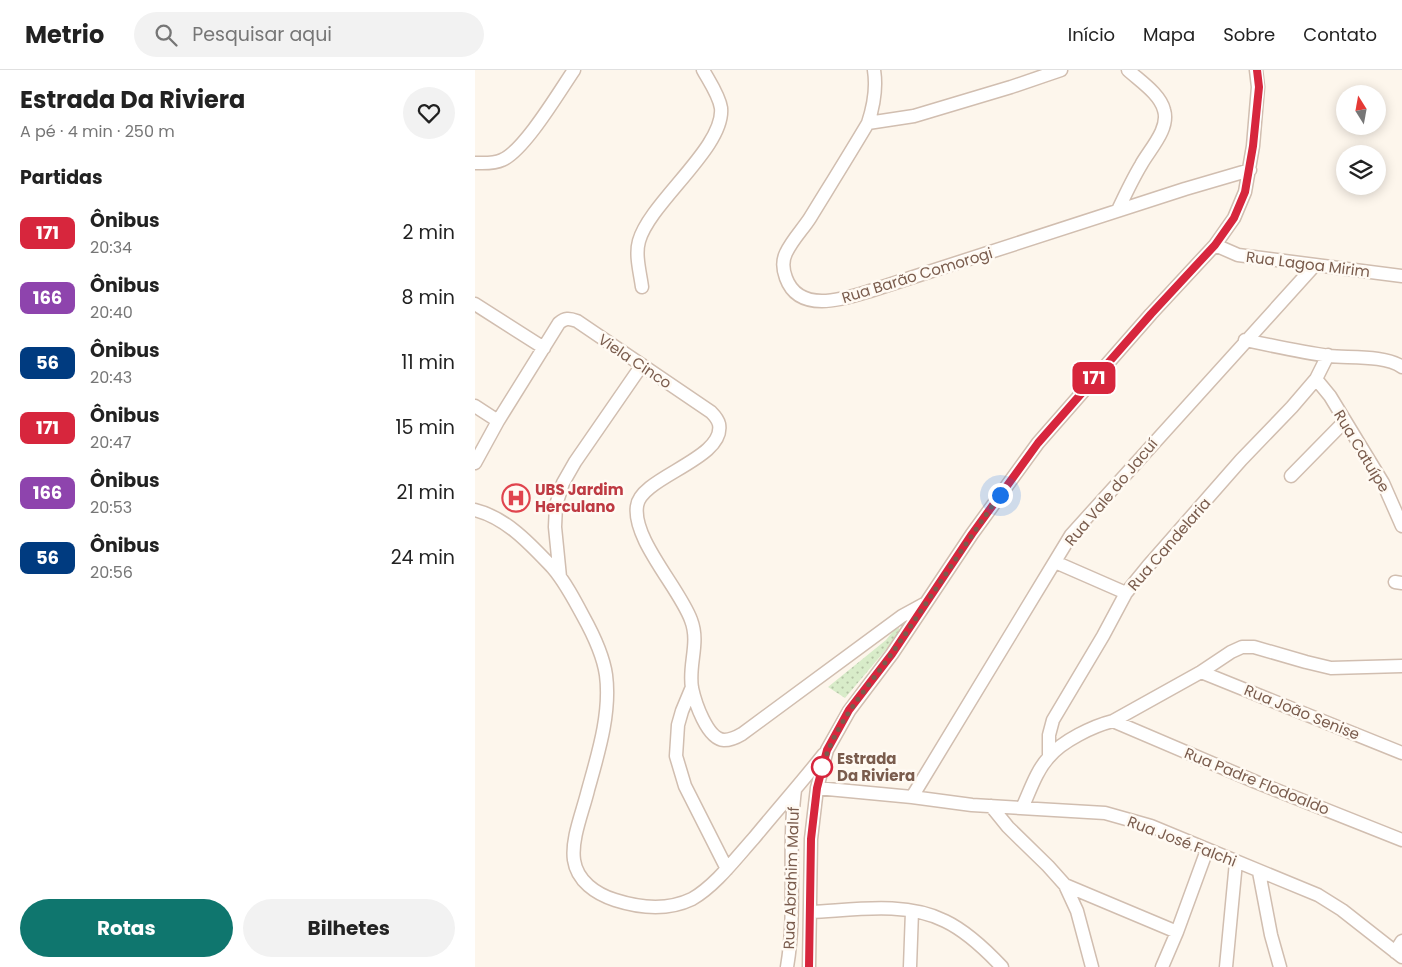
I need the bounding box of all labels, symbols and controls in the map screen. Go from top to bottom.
search box [134,12,484,57]
text: Metrio [25,18,104,51]
icon: search [152,21,180,49]
text: Pesquisar aqui [192,21,332,48]
text: Início [1068,22,1115,47]
text: Mapa [1143,22,1195,47]
text: Sobre [1223,22,1275,47]
text: Contato [1303,22,1377,47]
text: Estrada Da Riviera [20,83,245,116]
north arrow [1336,85,1386,135]
map controls [1336,85,1386,195]
button: heart [403,87,455,139]
text: A pé · 4 min · 250 m [20,120,175,143]
button: layers [1336,145,1386,195]
text: Partidas [20,164,103,191]
text: Ônibus [90,207,160,234]
text: 2 min [403,219,455,246]
text: 171 [36,220,59,245]
text: 20:34 [90,236,132,259]
street label: Rua Barão Comorogi [839,242,995,308]
street label: Rua Lagoa Mirim [1245,246,1371,282]
text: Ônibus [90,272,160,299]
text: 8 min [402,284,455,311]
text: 166 [33,285,62,310]
text: 20:40 [90,301,133,324]
street label: Viela Cinco [594,329,676,393]
text: Ônibus [90,337,160,364]
text: 11 min [401,349,455,376]
text: 56 [36,350,59,375]
line badge: 171 [1065,362,1123,394]
text: 171 [1082,365,1106,390]
text: 20:43 [90,366,132,389]
text: Ônibus [90,402,160,429]
street label: Rua Catuípe [1329,406,1395,496]
text: 15 min [396,414,455,441]
text: 171 [36,415,59,440]
text: 20:47 [90,431,131,454]
street label: Rua Vale do Jacuí [1060,434,1162,550]
text: Ônibus [90,467,160,494]
text: 21 min [397,479,455,506]
place label: UBS Jardim Herculano [535,479,624,517]
text: 166 [33,480,62,505]
hospital icon: UBS Jardim Herculano [501,483,531,513]
your location [988,483,1013,508]
street label: Rua Candelaria [1123,493,1215,595]
text: 20:53 [90,496,132,519]
text: Ônibus [90,532,160,559]
text: 24 min [391,544,455,571]
text: 56 [36,545,59,570]
text: 20:56 [90,561,133,584]
street label: Rua João Senise [1241,679,1363,745]
street label: Rua Padre Flodoaldo [1181,742,1333,820]
place label: Estrada Da Riviera [837,748,915,786]
marker: Estrada Da Riviera [811,756,833,778]
street label: Rua Abrahim Maluf [778,806,804,950]
street label: Rua José Falchi [1124,811,1240,871]
button: Rotas [20,899,233,957]
button: Bilhetes [243,899,455,957]

